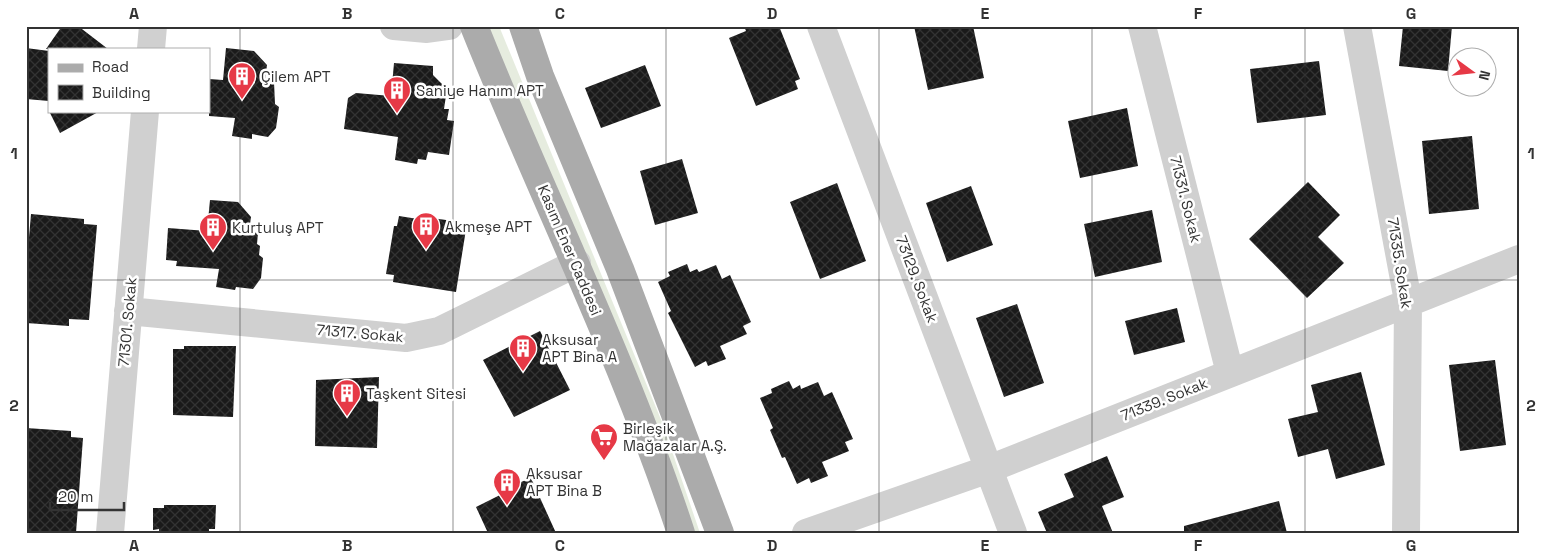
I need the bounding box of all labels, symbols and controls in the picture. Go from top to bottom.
text: A [129,3,139,24]
text: B [342,3,352,24]
text: C [555,3,565,24]
text: D [767,3,777,24]
text: E [981,3,990,24]
text: F [1194,3,1203,24]
text: G [1406,3,1416,24]
legend [48,48,210,112]
north arrow [1448,48,1498,98]
text: Road [92,57,129,76]
building icon: Çilem APT [227,61,257,100]
place label: Çilem APT [261,67,331,86]
text: N [1475,68,1494,82]
building icon: Saniye Hanım APT [382,75,412,114]
place label: Saniye Hanım APT [416,81,544,100]
text: Building [92,83,151,102]
text: 1 [10,143,18,164]
text: 1 [1527,143,1535,164]
street label: 71331. Sokak [1166,154,1206,244]
street label: Kasım Ener Caddesi [534,182,606,318]
building icon: Akmeşe APT [411,211,441,250]
building icon: Kurtuluş APT [198,212,228,251]
street label: 71335. Sokak [1383,216,1417,310]
place label: Akmeşe APT [445,217,532,236]
place label: Kurtuluş APT [232,218,324,237]
street label: 73129. Sokak [892,233,942,325]
street label: 71301. Sokak [114,276,140,368]
street label: 71317. Sokak [316,320,404,346]
place label: Aksusar APT Bina A [542,330,618,366]
building icon: Aksusar APT Bina A [508,333,538,372]
street label: 71339. Sokak [1118,373,1210,425]
building icon: Taşkent Sitesi [332,378,362,417]
place label: Taşkent Sitesi [366,384,466,403]
text: 2 [9,395,19,416]
text: 2 [1526,395,1536,416]
place label: Birleşik Mağazalar A.Ş. [623,419,727,455]
supermarket icon: Birleşik Mağazalar A.Ş. [589,422,619,461]
place label: Aksusar APT Bina B [526,464,602,500]
building icon: Aksusar APT Bina B [492,467,522,506]
scale bar [50,479,124,511]
text: 20 m [58,487,93,506]
text: A [129,535,139,556]
text: B [342,535,352,556]
text: C [555,535,565,556]
text: D [767,535,777,556]
text: E [981,535,990,556]
text: F [1194,535,1203,556]
text: G [1406,535,1416,556]

